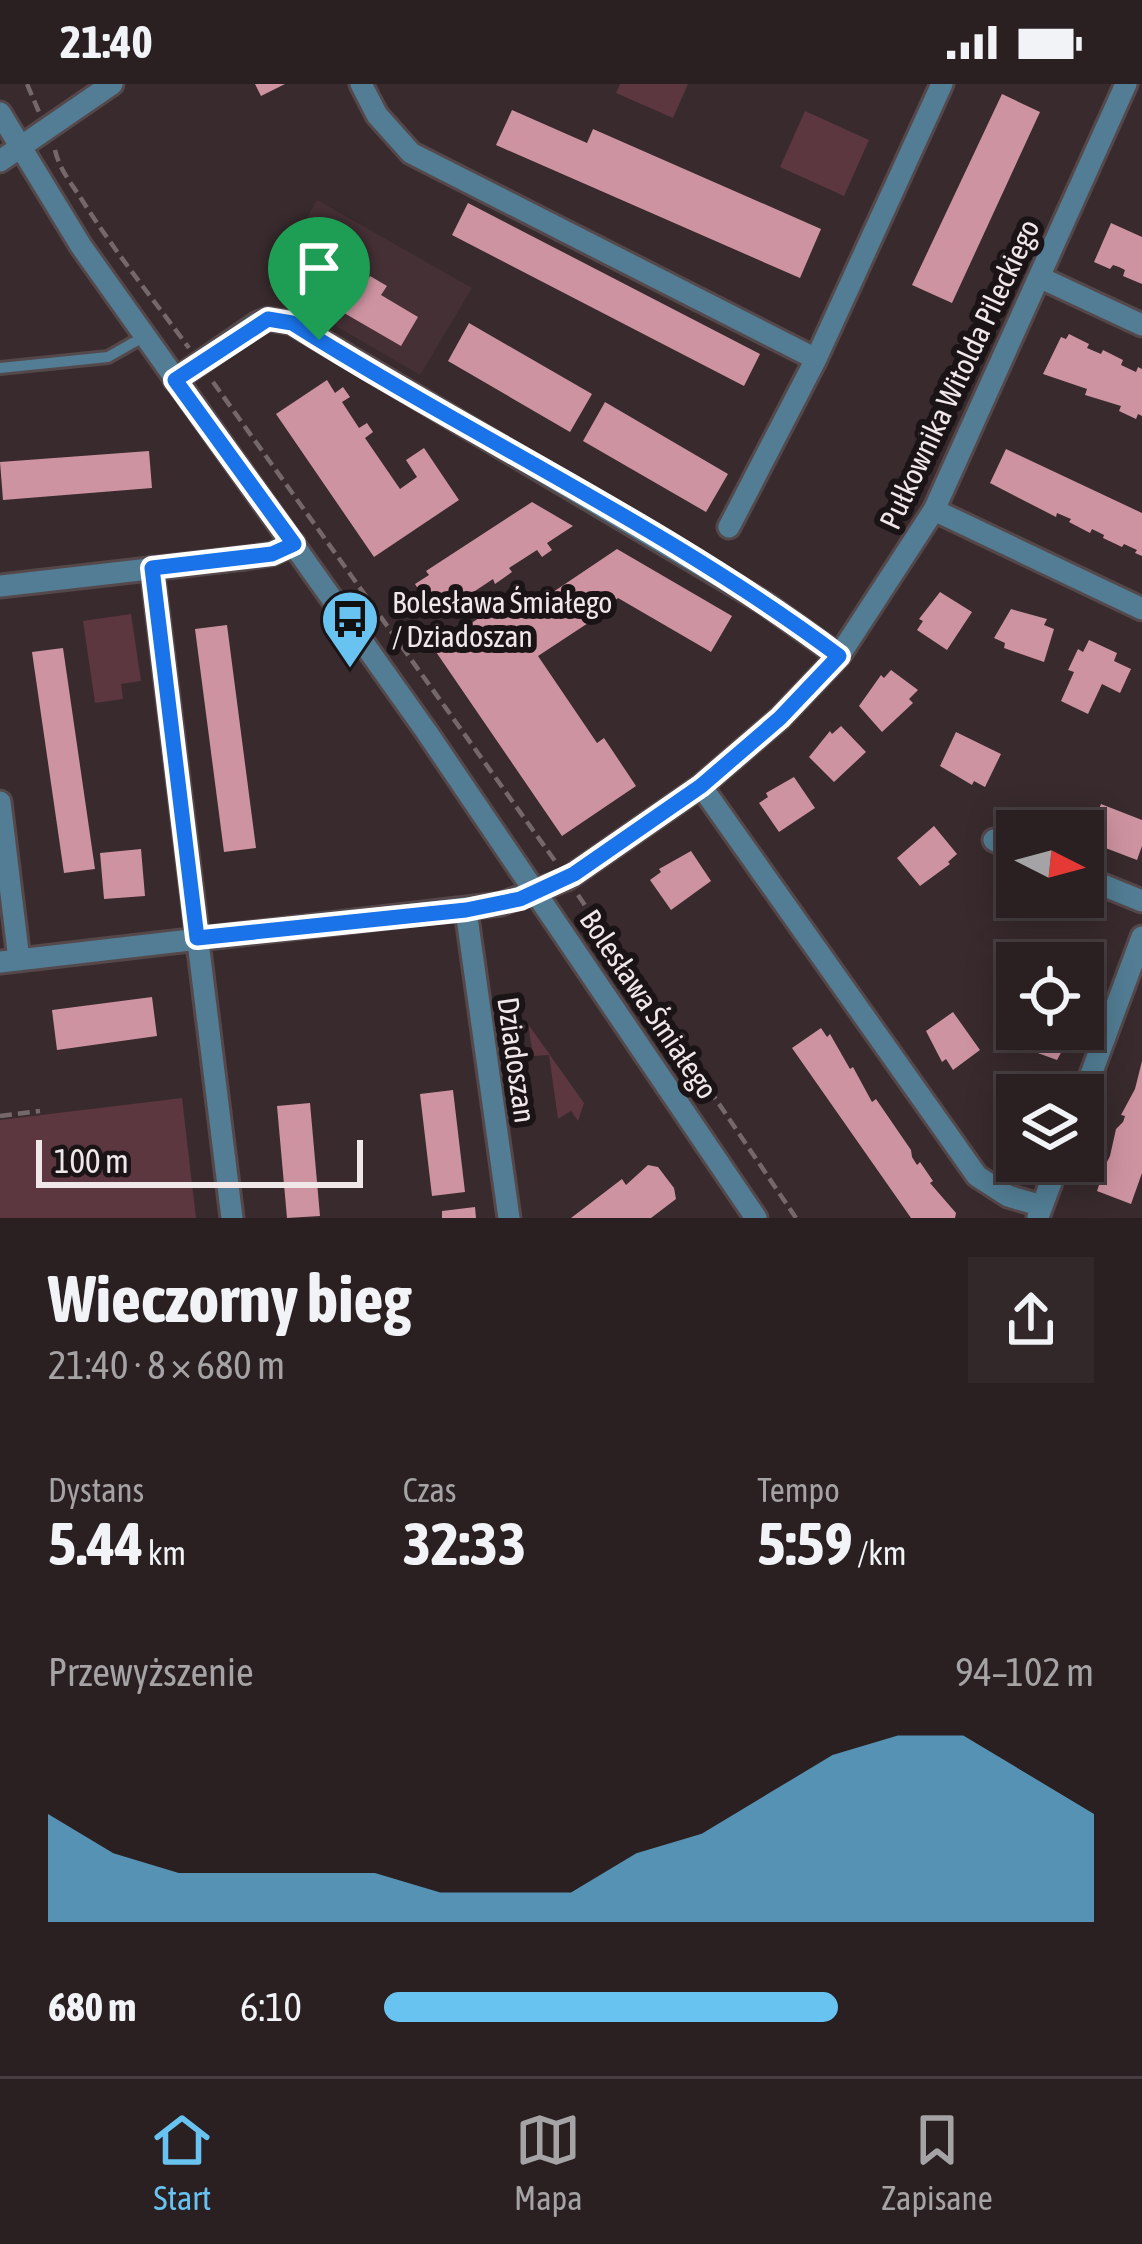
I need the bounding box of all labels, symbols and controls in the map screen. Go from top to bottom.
text: 21:40 [60,16,153,68]
street label: Pułkownika Witolda Pileckiego [872,214,1046,534]
pin [268,217,370,340]
icon: arrive [286,235,352,301]
place label: Bolesława Śmiałego / Dziadoszan [392,585,612,653]
bus stop icon: Bolesława Śmiałego / Dziadoszan [319,588,381,670]
north arrow [996,810,1104,918]
map controls [996,810,1104,1182]
street label: Bolesława Śmiałego [573,903,725,1105]
button: locate [996,942,1104,1050]
street label: Dziadoszan [491,995,543,1125]
button: layers [996,1074,1104,1182]
scale bar [36,1134,363,1187]
text: 100 m [54,1142,129,1180]
button: share [968,1257,1094,1383]
text: Wieczorny bieg [48,1260,412,1336]
text: 21:40 · 8 × 680 m [48,1343,285,1387]
text: Dystans [48,1471,144,1509]
text: Czas [403,1471,456,1509]
text: Tempo [757,1471,840,1509]
text: 5.44 [48,1509,143,1578]
text: 32:33 [403,1509,526,1578]
text: 5:59 [757,1509,853,1578]
text: km [143,1534,186,1572]
text: /km [853,1534,907,1572]
text: Przewyższenie [48,1650,254,1694]
text: 94–102 m [955,1650,1094,1694]
text: 680 m [48,1985,136,2029]
text: 6:10 [240,1985,302,2029]
tab: Start [149,2107,215,2217]
tab: Mapa [514,2107,583,2217]
tab: Zapisane [881,2107,993,2217]

